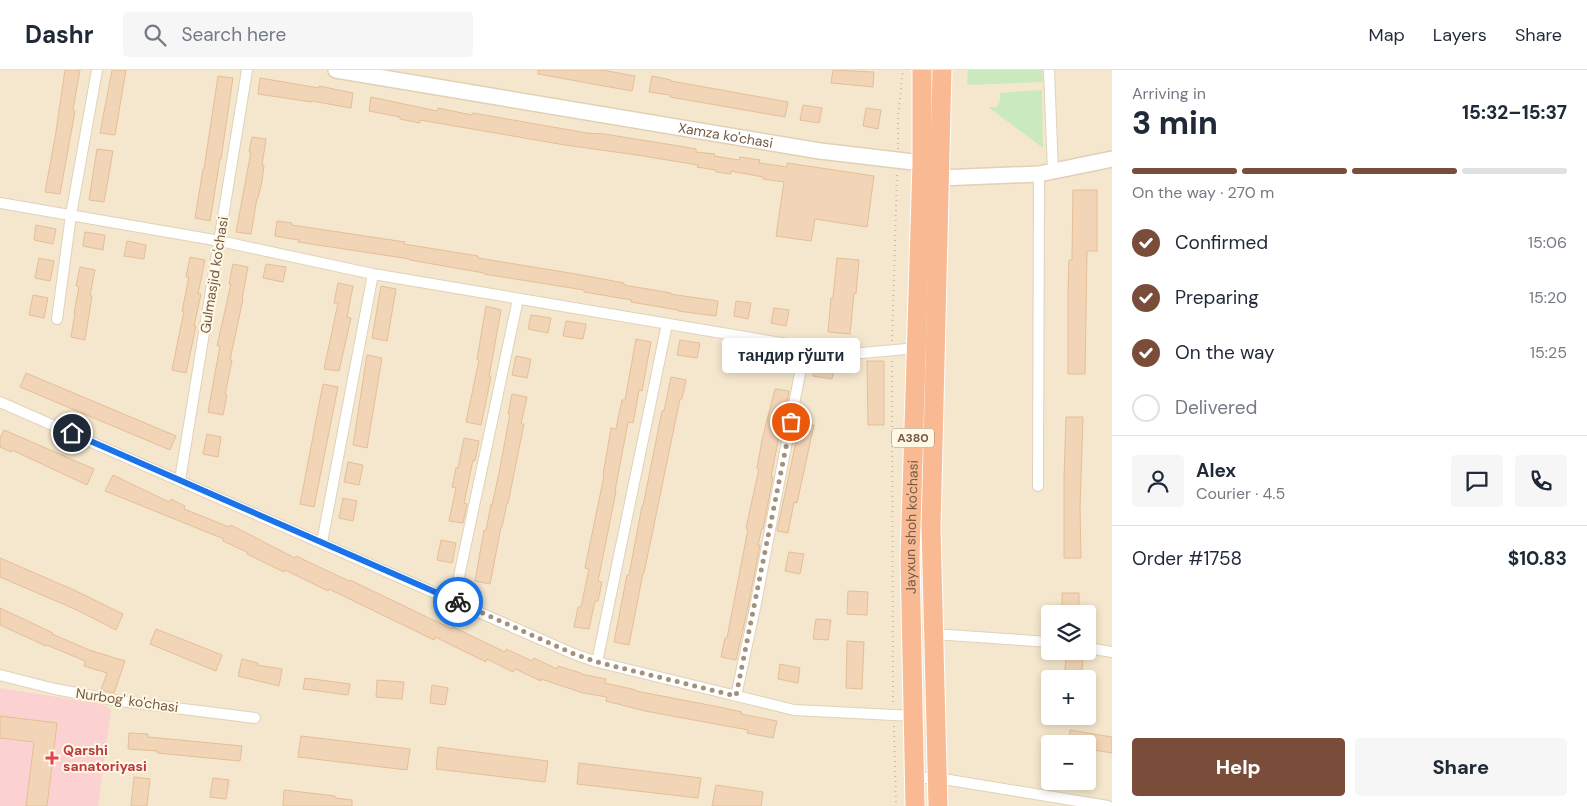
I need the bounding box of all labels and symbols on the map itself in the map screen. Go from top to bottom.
street label: Xamza ko'chasi [677,118,774,152]
street label: Gulmasjid ko'chasi [196,215,232,335]
callout: тандир гўшти [722,337,860,372]
pin [770,401,812,443]
pin [51,412,93,454]
road number: A380 [892,428,934,448]
street label: Jayxun shoh ko'chasi [901,460,922,594]
courier [433,577,483,627]
street label: Nurbog' ko'chasi [75,684,179,716]
place label: Qarshi sanatoriyasi [63,741,147,775]
marker: Qarshi sanatoriyasi [45,751,59,765]

